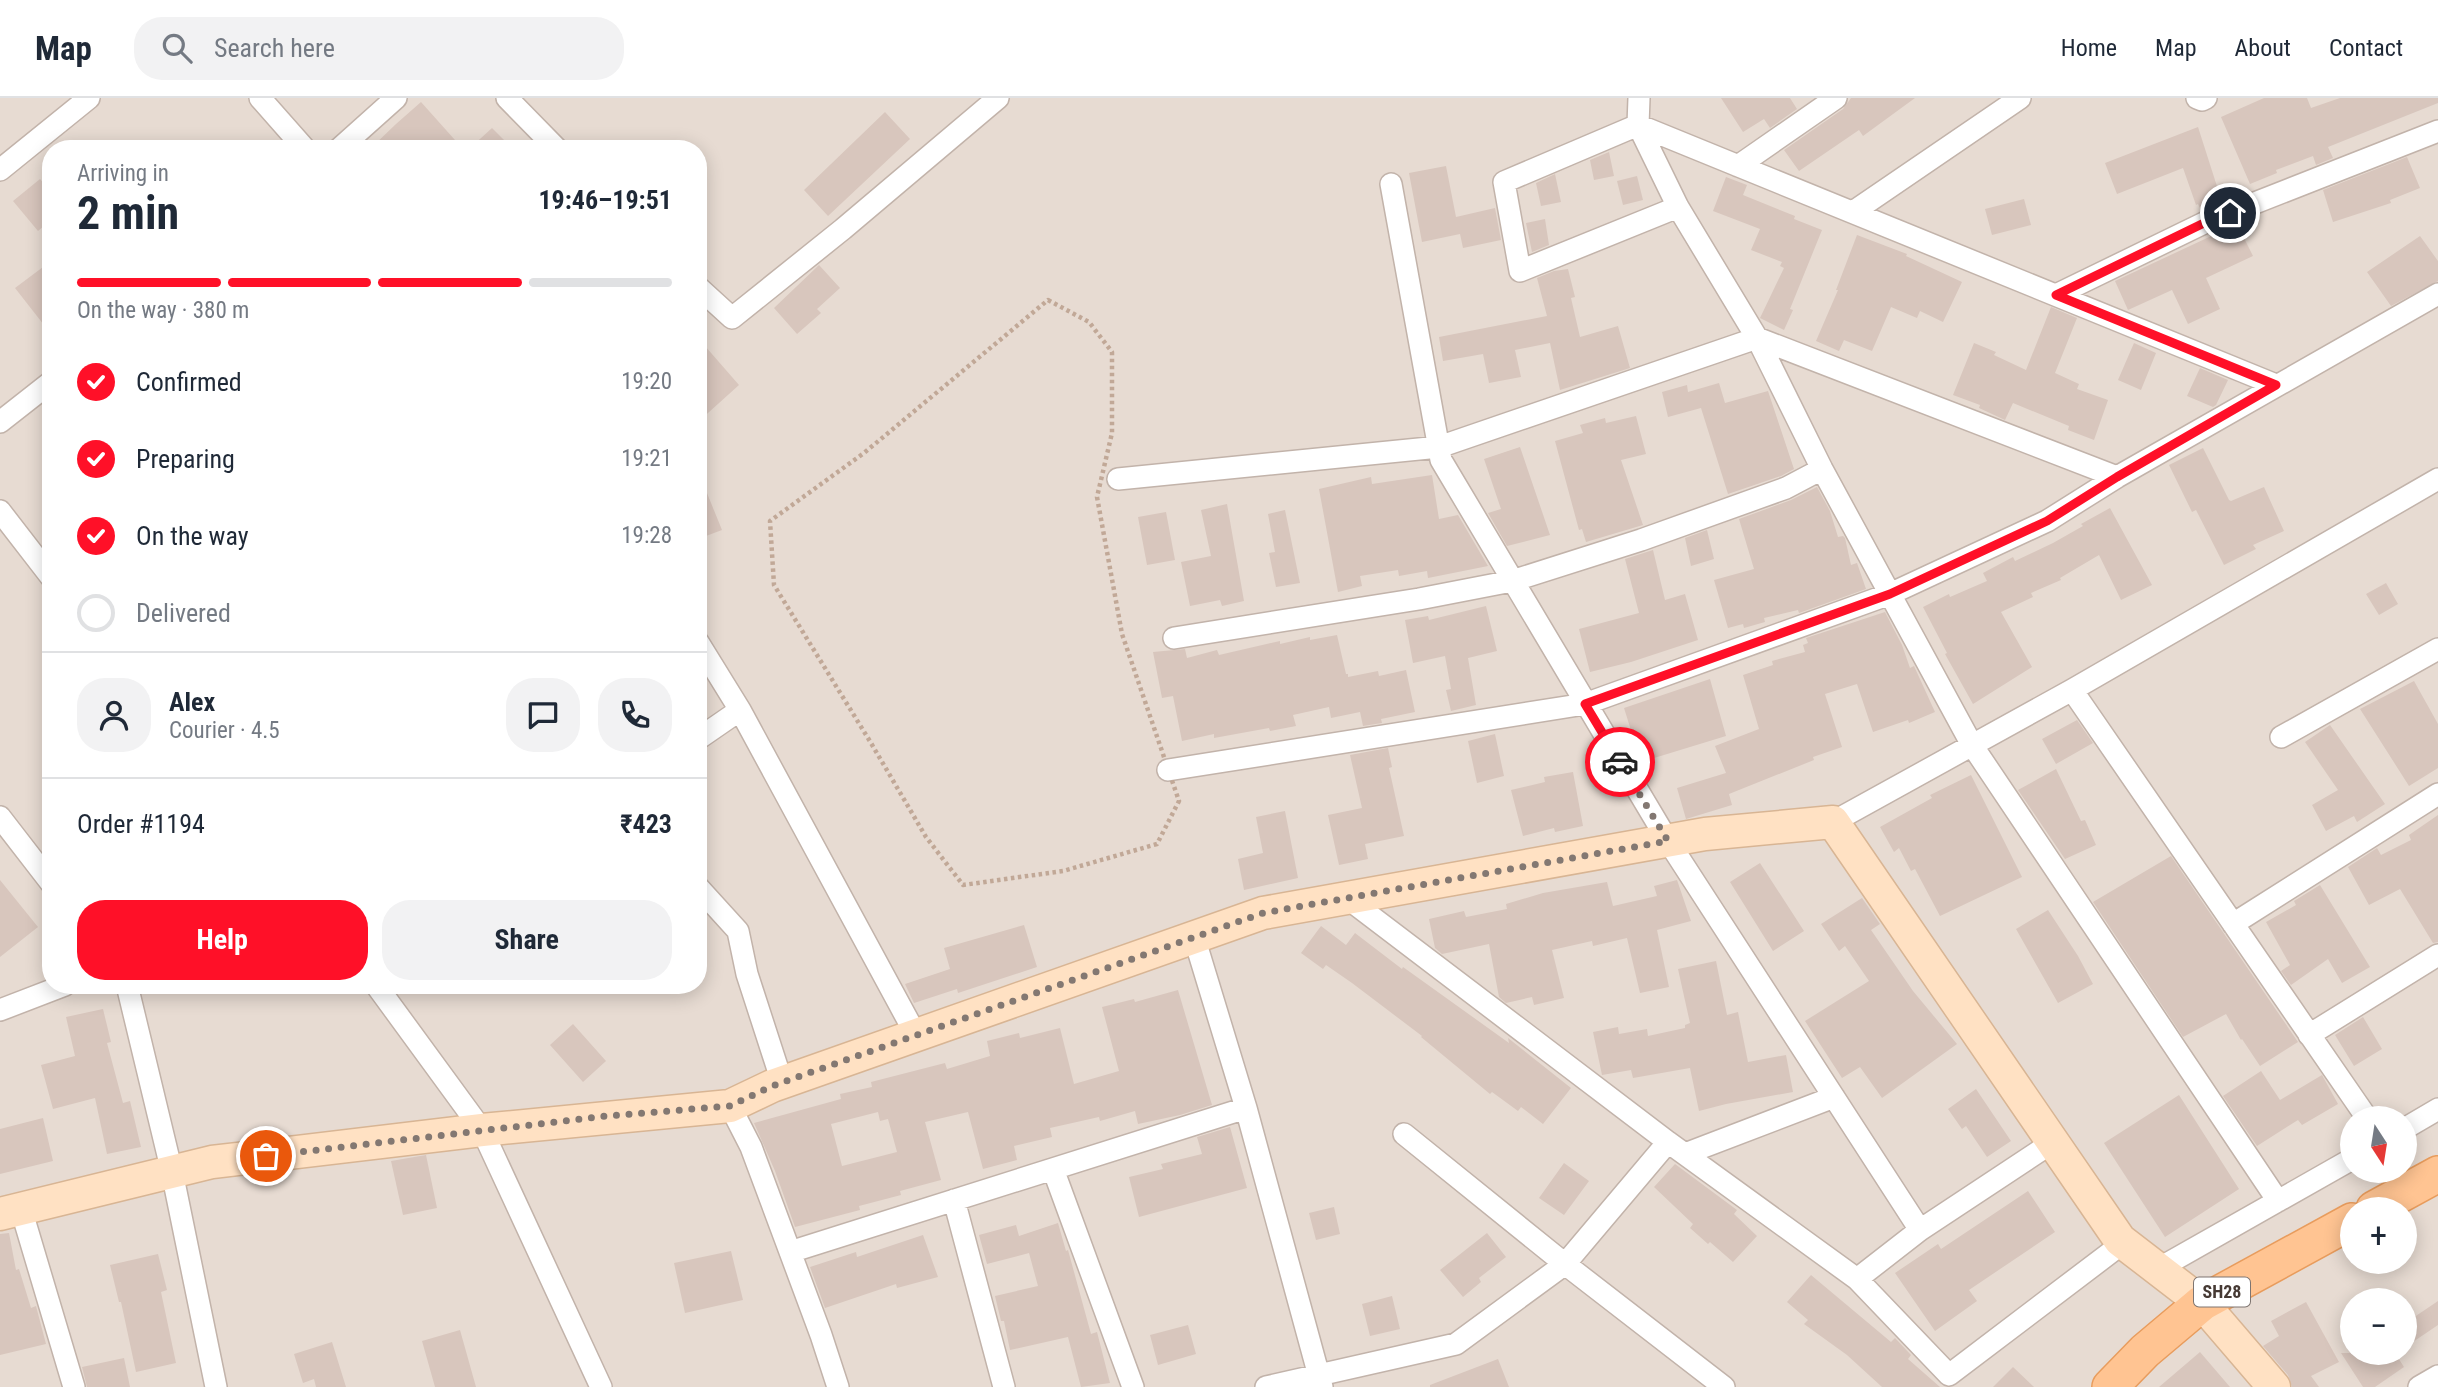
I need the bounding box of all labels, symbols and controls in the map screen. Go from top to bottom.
search box [134,17,624,80]
text: Map [35,29,92,68]
icon: search [158,29,196,67]
text: Search here [214,33,335,63]
text: Home [2061,34,2117,62]
text: Map [2155,34,2197,62]
text: About [2235,34,2291,62]
text: Contact [2329,34,2403,62]
text: Arriving in [77,160,169,187]
pin [2200,183,2260,243]
text: 19:46–19:51 [538,185,672,215]
text: 2 min [77,186,179,240]
icon: home [2211,194,2249,232]
text: On the way · 380 m [77,297,249,324]
icon: check [77,363,115,401]
text: Confirmed [136,367,242,397]
text: 19:20 [621,368,672,395]
icon: check [77,440,115,478]
text: Preparing [136,444,235,474]
text: 19:21 [621,445,672,472]
icon: check [77,517,115,555]
text: On the way [136,521,249,551]
text: 19:28 [621,522,672,549]
text: Delivered [136,598,231,628]
button: person [77,678,151,752]
button: chat [506,678,580,752]
button: phone [598,678,672,752]
text: Alex [169,687,215,717]
text: Courier · 4.5 [169,717,280,744]
courier [1585,727,1655,797]
icon: car [1601,743,1639,781]
text: Order #1194 [77,809,205,839]
text: ₹423 [620,809,672,839]
button: Help [77,900,368,980]
button: Share [382,900,672,980]
north arrow [2340,1106,2417,1183]
map controls [2340,1106,2417,1365]
pin [236,1126,296,1186]
icon: bag [247,1137,285,1175]
button: + [2340,1197,2417,1274]
road number: SH28 [2194,1278,2250,1307]
button: − [2340,1288,2417,1365]

